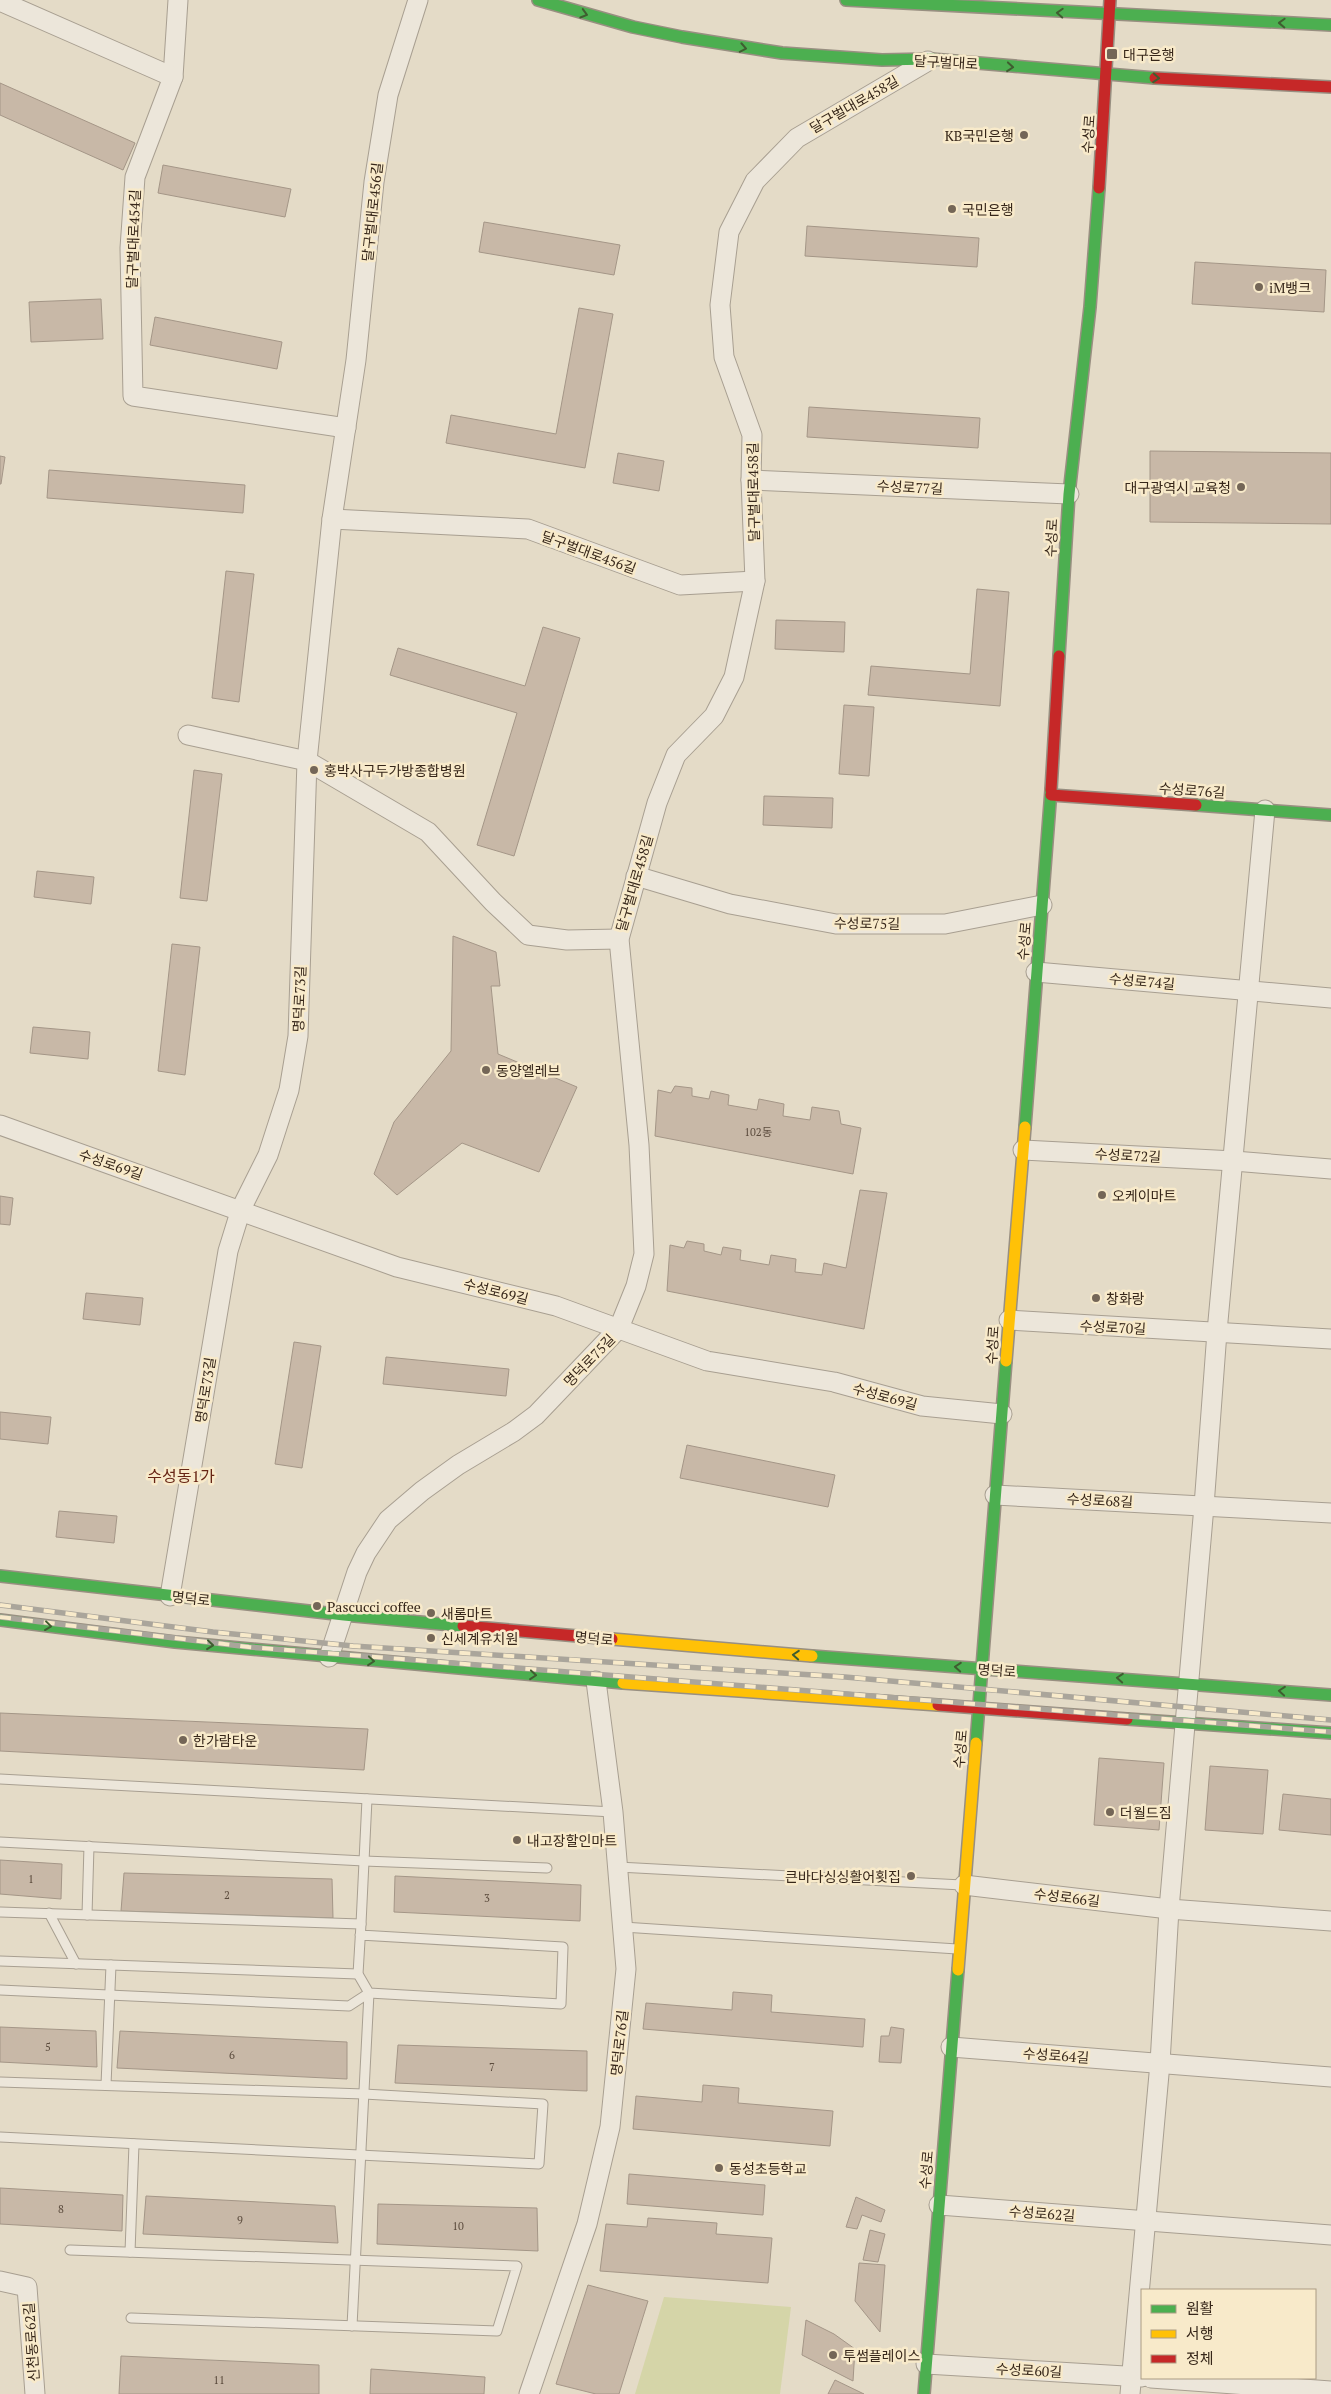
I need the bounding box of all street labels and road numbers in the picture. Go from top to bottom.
street label: 달구벌대로 [913,51,979,73]
street label: 달구벌대로458길 [806,71,902,137]
street label: 수성로 [1077,114,1099,154]
street label: 달구벌대로456길 [357,161,387,263]
street label: 달구벌대로454길 [122,189,144,289]
street label: 달구벌대로458길 [743,442,763,542]
street label: 수성로77길 [876,476,944,498]
street label: 수성로 [1041,518,1062,558]
street label: 달구벌대로456길 [539,526,639,578]
street label: 수성로76길 [1158,778,1226,802]
street label: 달구벌대로458길 [611,832,657,934]
street label: 수성로75길 [834,913,900,933]
street label: 수성로 [1013,921,1035,961]
street label: 명덕로73길 [288,965,310,1033]
street label: 수성로74길 [1108,969,1176,993]
street label: 수성로69길 [76,1144,146,1184]
street label: 수성로72길 [1094,1144,1162,1166]
street label: 수성로69길 [461,1274,531,1308]
street label: 수성로70길 [1079,1316,1147,1338]
street label: 수성로 [981,1325,1003,1365]
street label: 명덕로75길 [559,1329,619,1391]
street label: 명덕로73길 [190,1356,220,1424]
street label: 수성로69길 [850,1378,920,1414]
street label: 수성로68길 [1066,1489,1134,1511]
street label: 명덕로 [171,1587,211,1609]
street label: 명덕로 [574,1627,614,1649]
street label: 명덕로 [977,1659,1017,1681]
street label: 수성로 [949,1729,971,1769]
street label: 수성로66길 [1033,1884,1101,1910]
street label: 명덕로76길 [606,2009,632,2077]
street label: 수성로64길 [1022,2043,1090,2067]
street label: 수성로 [915,2150,937,2190]
street label: 수성로62길 [1008,2201,1076,2225]
street label: 신천동로62길 [19,2302,43,2382]
street label: 수성로60길 [995,2359,1063,2381]

